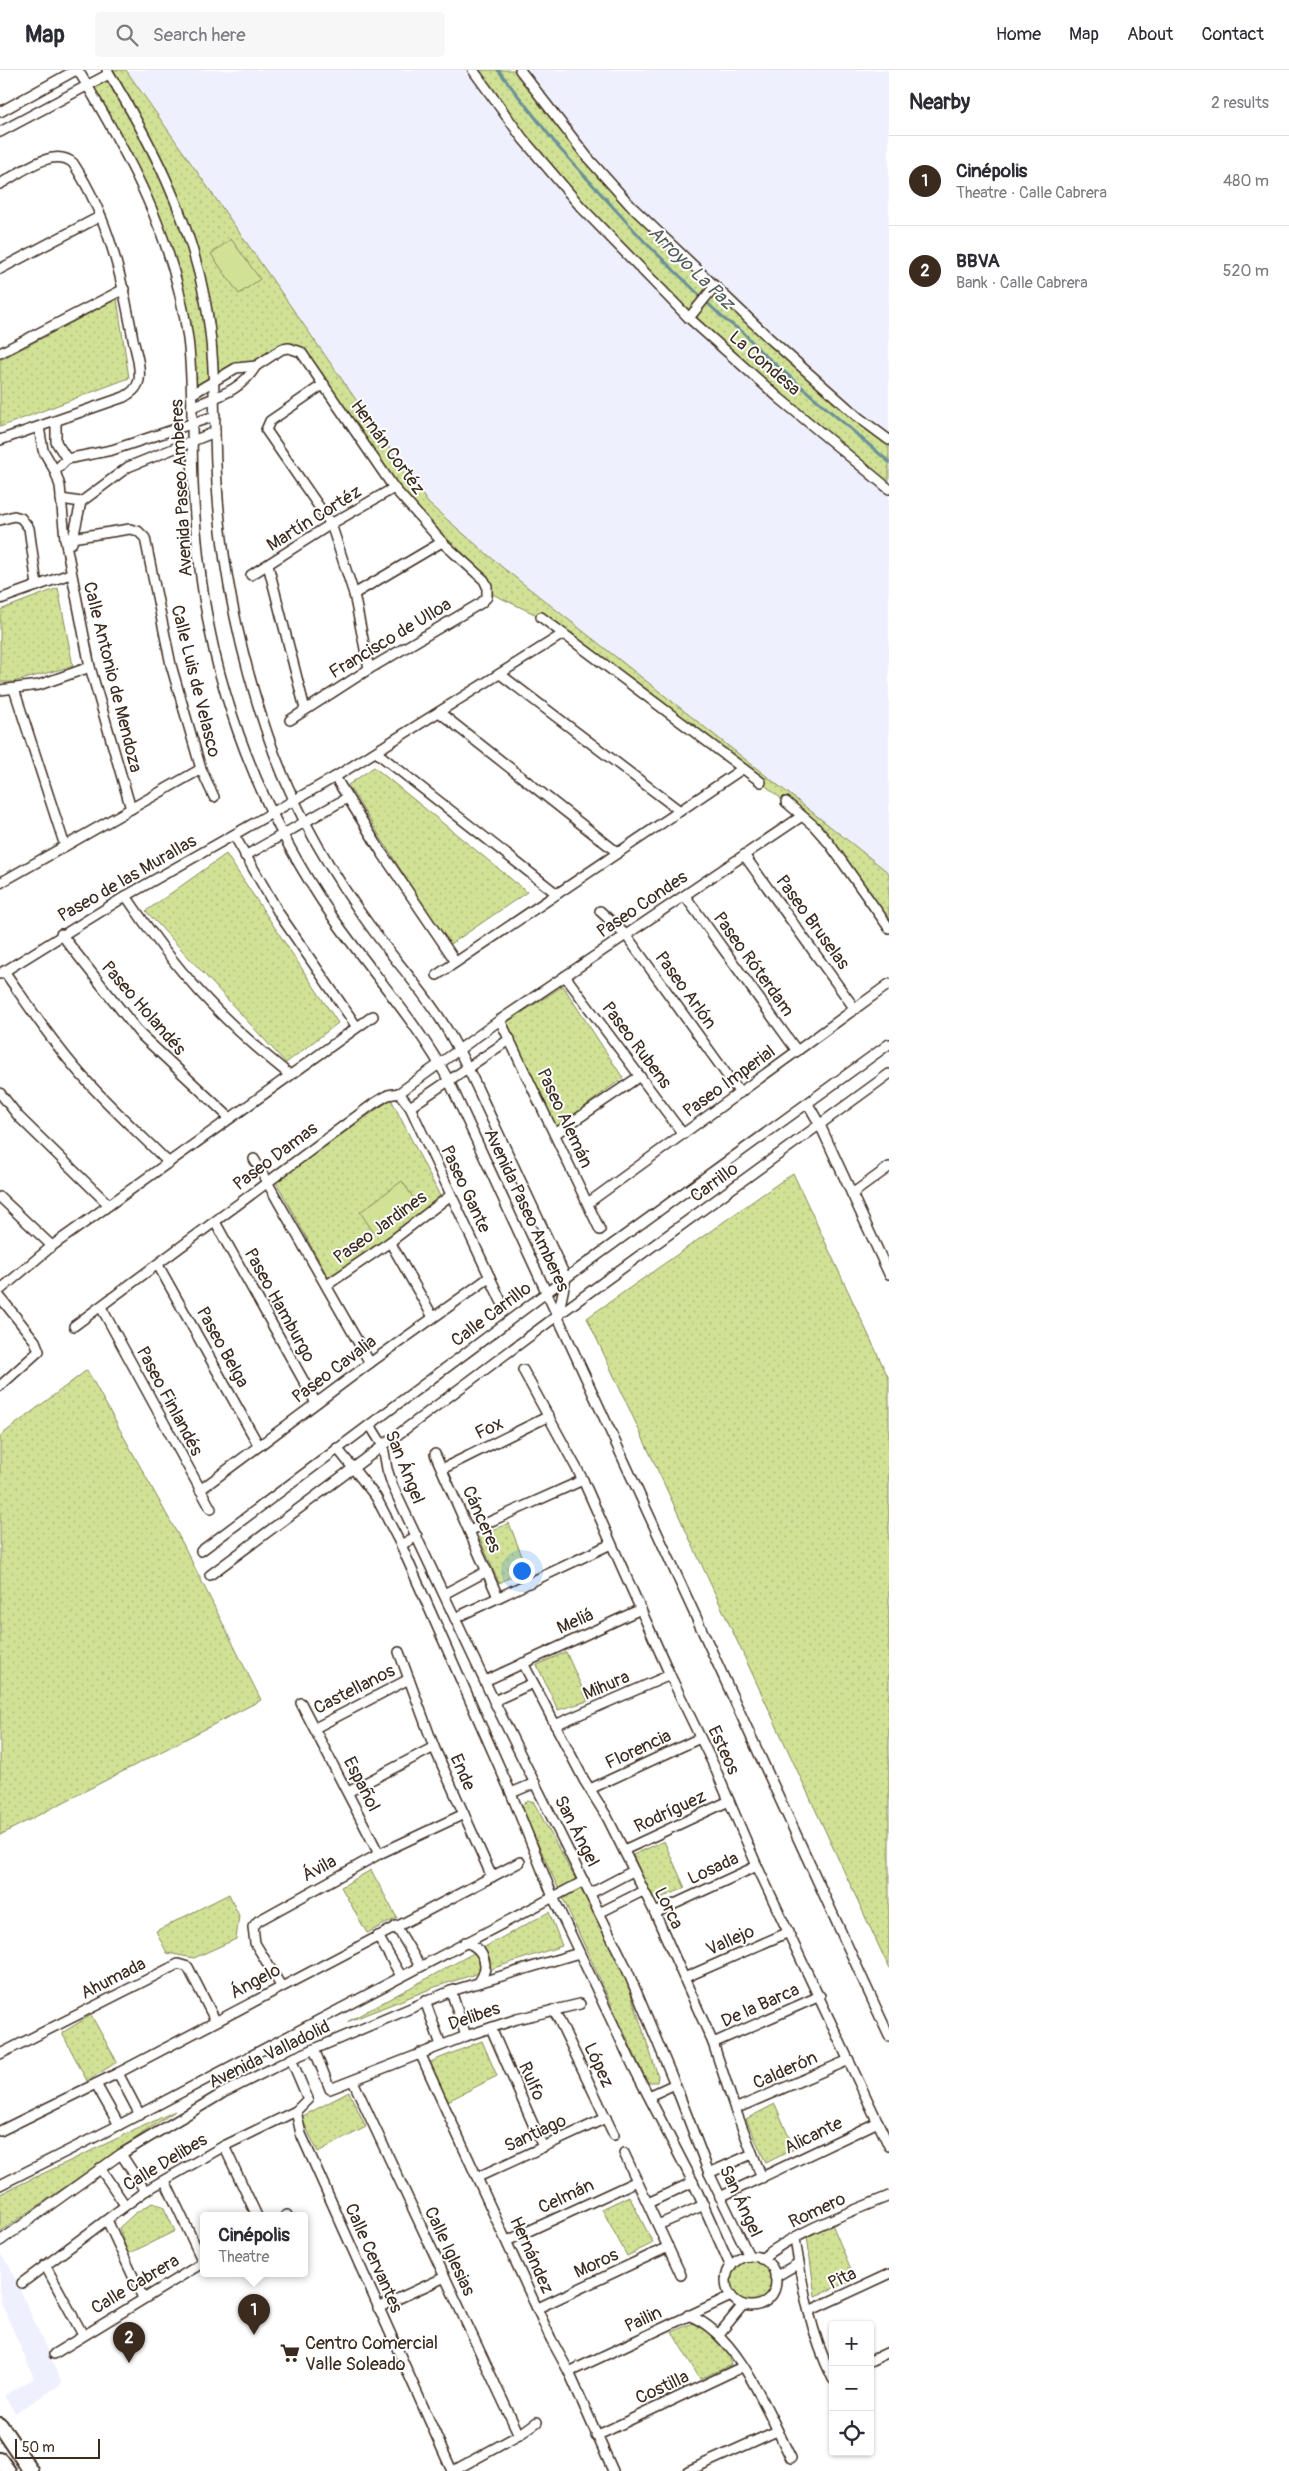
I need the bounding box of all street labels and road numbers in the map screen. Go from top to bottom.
street label: La Condesa [724,326,805,401]
street label: Hernán Cortéz [345,395,430,499]
street label: Avenida Paseo Amberes [165,399,198,577]
street label: Martín Cortéz [263,480,366,557]
street label: Calle Antonio de Mendoza [78,579,147,775]
street label: Francisco de Ulloa [325,593,456,684]
street label: Calle Luis de Velasco [165,603,226,760]
street label: Paseo de las Murallas [54,829,201,927]
street label: Paseo Condes [592,866,692,943]
street label: Paseo Bruselas [771,870,855,974]
street label: Paseo Róterdam [708,907,799,1021]
street label: Paseo Arlón [650,947,722,1034]
street label: Paseo Holandés [96,956,191,1060]
street label: Paseo Rubens [596,997,677,1093]
street label: Paseo Imperial [679,1040,780,1123]
street label: Paseo Alemán [531,1065,598,1172]
street label: Paseo Damas [228,1117,322,1196]
street label: Avenida Paseo Amberes [479,1125,575,1296]
street label: Paseo Gante [435,1142,496,1237]
street label: Carrillo [686,1157,743,1208]
street label: Paseo Jardines [329,1186,432,1269]
street label: Paseo Hamburgo [239,1244,321,1367]
street label: Calle Carrillo [447,1277,536,1352]
street label: Paseo Belga [191,1303,254,1392]
street label: Paseo Cavalia [287,1330,381,1409]
street label: Paseo Finlandés [131,1342,208,1460]
street label: Fox [471,1412,507,1445]
street label: San Ángel [379,1427,430,1507]
street label: Cánceres [457,1482,506,1556]
street label: Meliá [553,1603,597,1640]
street label: Castellanos [310,1659,399,1720]
street label: Mihura [579,1665,633,1706]
street label: Esteos [702,1722,745,1778]
street label: Florencia [602,1724,675,1775]
street label: Ende [444,1750,481,1794]
street label: Español [338,1753,385,1816]
street label: Rodríguez [631,1785,710,1838]
street label: San Ángel [549,1792,604,1871]
street label: Losada [684,1847,742,1890]
street label: Ávila [298,1850,341,1887]
street label: Lorca [649,1884,688,1933]
street label: Vallejo [703,1920,758,1961]
street label: Ahumada [77,1952,150,2005]
street label: Ángelo [226,1958,285,2004]
street label: De la Barca [718,1978,803,2033]
street label: Delibes [445,1997,503,2036]
street label: Avenida Valladolid [205,2015,334,2094]
street label: López [578,2039,619,2091]
street label: Calderón [749,2046,821,2095]
street label: Rulfo [513,2058,550,2104]
street label: Santiago [500,2109,570,2158]
street label: Alicante [780,2111,846,2159]
street label: Calle Delibes [119,2128,212,2197]
street label: San Ángel [714,2161,767,2241]
street label: Celmán [535,2174,598,2219]
street label: Romero [785,2187,850,2234]
street label: Calle Cervantes [339,2200,408,2316]
street label: Calle Iglesias [419,2203,480,2299]
street label: Hernández [504,2213,559,2297]
street label: Moros [570,2243,622,2284]
street label: Calle Cabrera [87,2249,184,2320]
street label: Pita [824,2262,860,2295]
street label: Pailin [621,2301,665,2338]
street label: Costilla [632,2365,693,2410]

